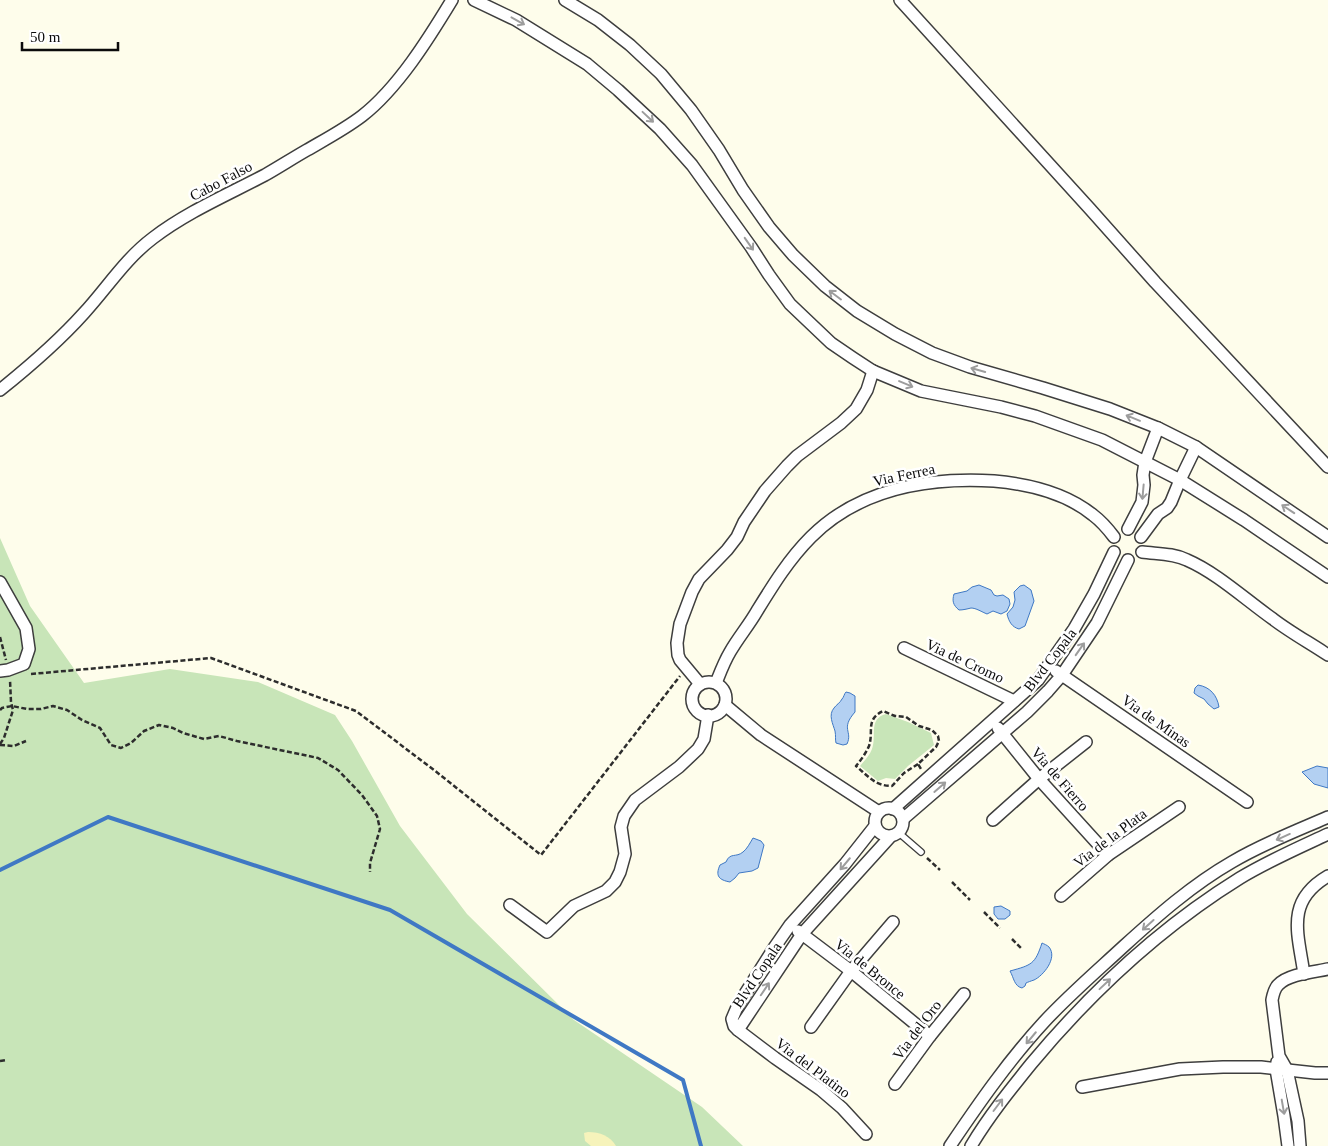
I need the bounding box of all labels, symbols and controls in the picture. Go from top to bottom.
one-way arrow [510,17,524,27]
scale bar [22,20,119,52]
text: 50 m [30,29,61,45]
one-way arrow [642,111,654,123]
street label: Cabo Falso [187,158,255,204]
one-way arrow [744,237,754,251]
one-way arrow [829,289,842,300]
one-way arrow [971,364,987,374]
one-way arrow [898,380,913,390]
one-way arrow [1126,413,1141,423]
street label: Via Ferrea [872,461,937,489]
one-way arrow [1138,484,1147,500]
one-way arrow [1281,504,1295,514]
street label: Blvd Copala [1020,625,1080,695]
street label: Via de Cromo [924,636,1006,686]
one-way arrow [1075,642,1085,656]
street label: Via de Minas [1119,692,1193,751]
street label: Via de Fierro [1028,744,1092,814]
one-way arrow [934,781,947,793]
street label: Via de la Plata [1070,805,1150,871]
one-way arrow [1276,832,1291,842]
one-way arrow [839,857,851,870]
one-way arrow [1141,919,1154,930]
street label: Via de Bronce [832,936,909,1002]
street label: Blvd Copala [729,939,785,1011]
one-way arrow [1099,978,1112,990]
one-way arrow [761,983,771,997]
street label: Via del Oro [890,997,944,1063]
one-way arrow [1025,1031,1037,1044]
street label: Via del Platino [773,1035,853,1101]
one-way arrow [993,1098,1003,1112]
one-way arrow [1278,1099,1288,1115]

